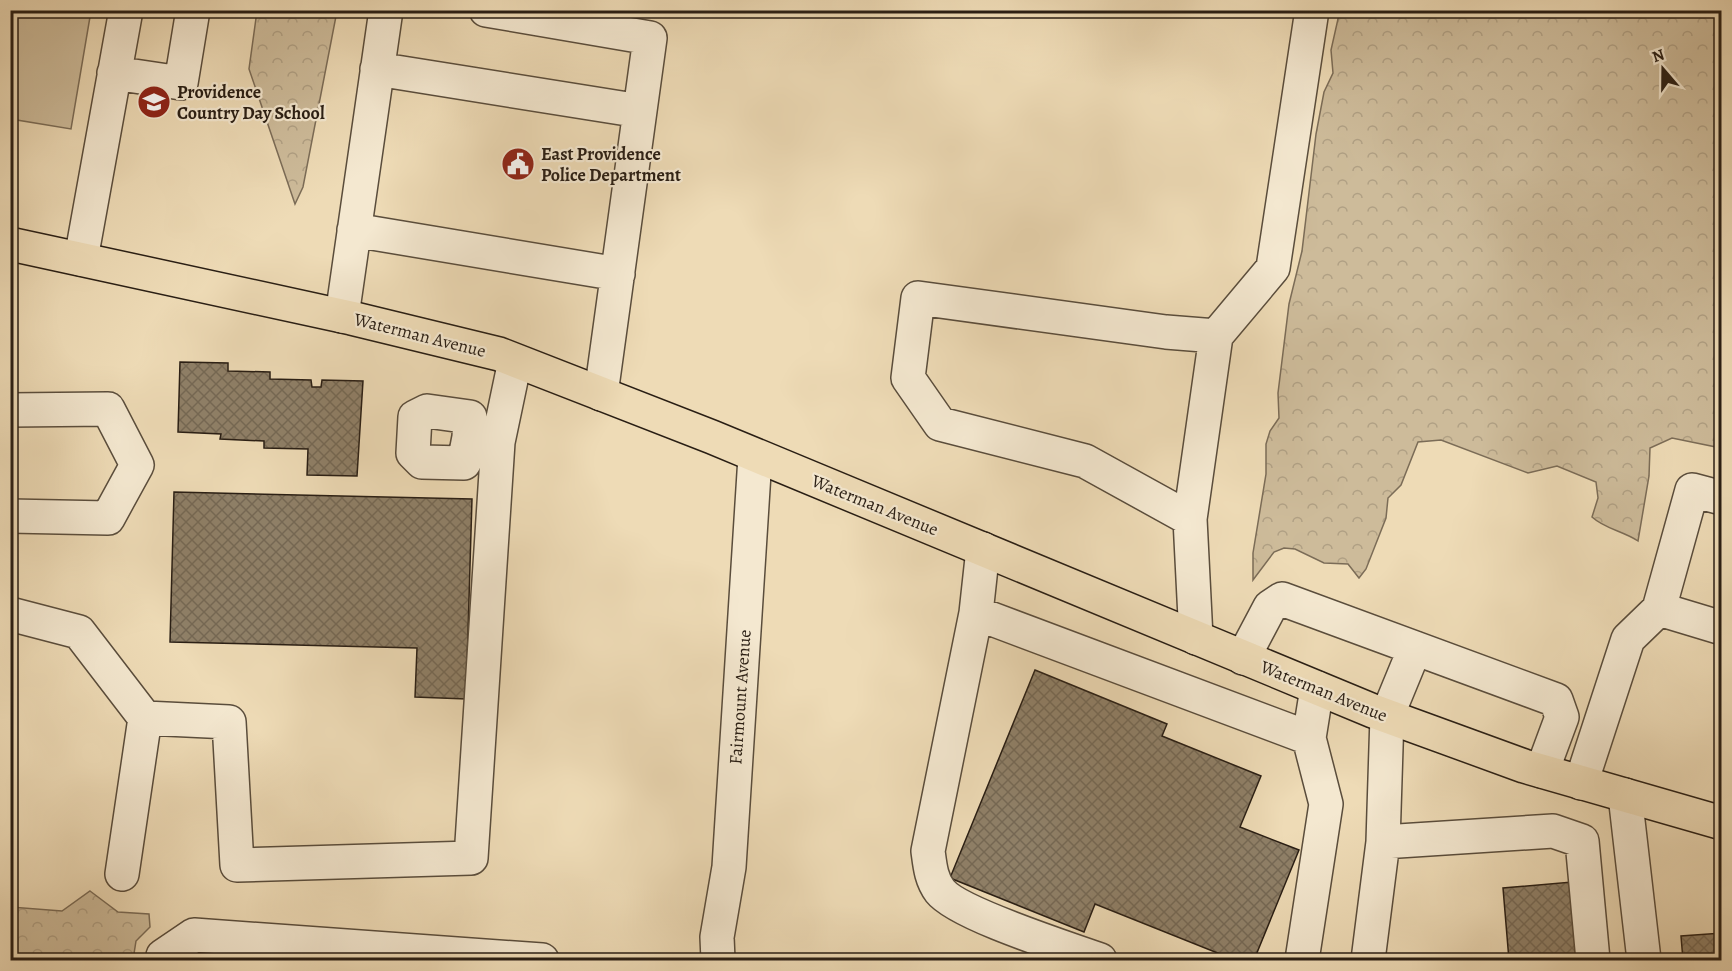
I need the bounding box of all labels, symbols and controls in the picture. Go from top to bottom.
north arrow [1633,39,1693,99]
text: N [1649,43,1668,68]
place label: Providence Country Day School [177,80,325,125]
school or university icon: Providence Country Day School [136,84,172,120]
place label: East Providence Police Department [541,142,681,187]
public building icon: East Providence Police Department [500,146,536,182]
street label: Waterman Avenue [351,307,488,363]
street label: Waterman Avenue [807,468,942,541]
street label: Fairmount Avenue [723,629,757,765]
street label: Waterman Avenue [1256,654,1391,727]

